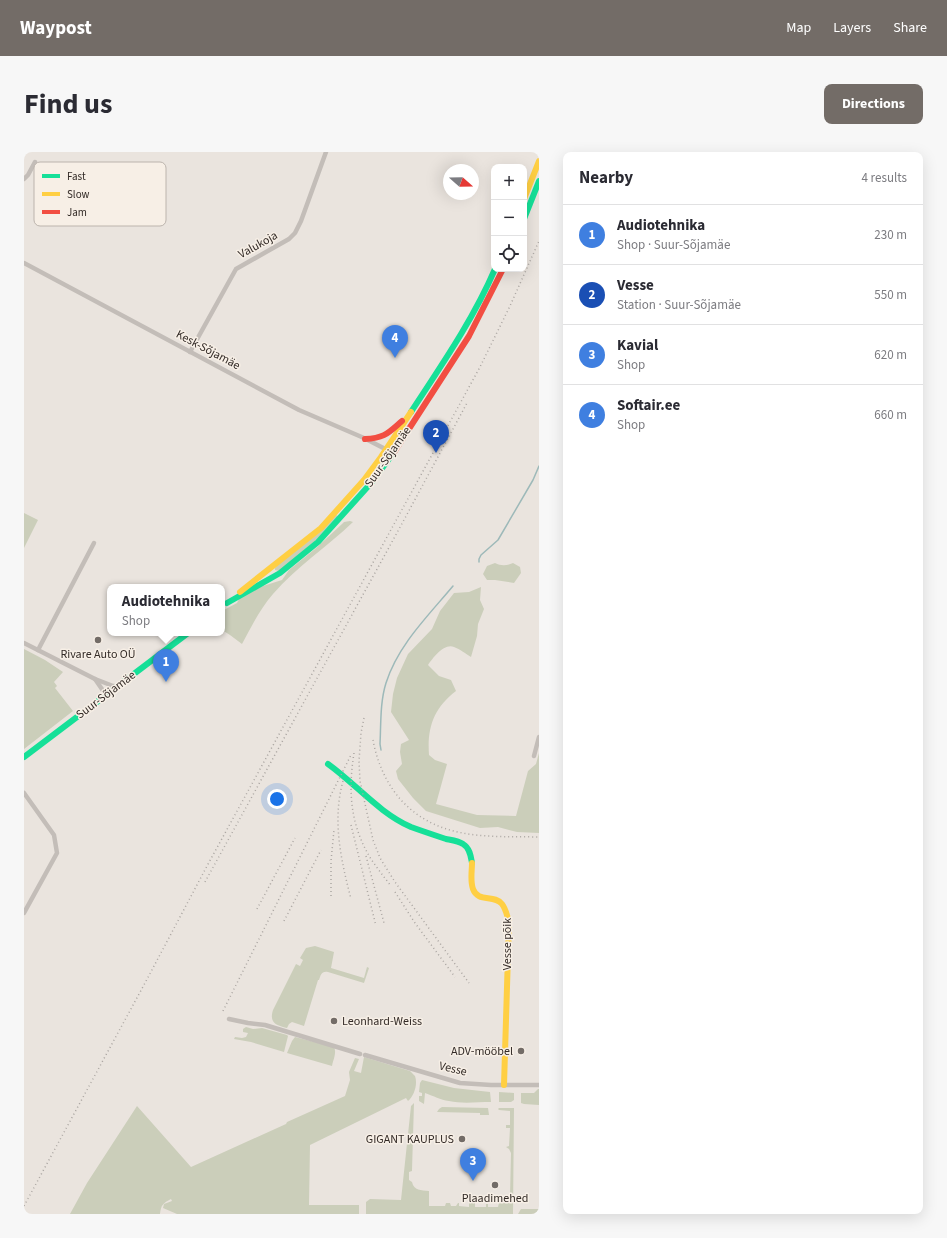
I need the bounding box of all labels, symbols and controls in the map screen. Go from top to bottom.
text: Waypost [20,15,92,42]
text: Map [786,18,811,38]
text: Layers [833,18,871,38]
text: Share [893,18,927,38]
text: Find us [24,84,112,124]
button: Directions [824,84,923,124]
legend [34,162,166,226]
north arrow [443,164,479,200]
map controls [491,164,527,272]
button: + [491,164,527,200]
text: Nearby [579,166,633,190]
text: Fast [67,169,86,184]
text: 4 results [862,169,907,187]
text: Slow [67,187,90,202]
button: − [491,200,527,236]
text: Jam [67,205,87,220]
text: Audiotehnika [617,215,705,236]
text: 1 [589,226,595,244]
text: 230 m [874,226,907,244]
street label: Valukoja [235,227,281,263]
button: locate [491,236,527,272]
text: Shop · Suur-Sõjamäe [617,236,730,254]
text: Vesse [617,275,654,296]
text: 2 [589,286,595,304]
text: 550 m [874,286,907,304]
text: Station · Suur-Sõjamäe [617,296,741,314]
pin: 4 [382,325,408,358]
street label: Kesk-Sõjamäe [173,326,243,374]
text: Kavial [617,335,658,356]
text: 3 [589,346,595,364]
text: 620 m [874,346,907,364]
text: Shop [617,356,645,374]
text: Softair.ee [617,395,680,416]
text: 4 [589,406,595,424]
text: 660 m [874,406,907,424]
text: Shop [617,416,645,434]
pin: 2 [423,420,449,453]
street label: Suur-Sõjamäe [361,423,415,491]
popup [107,584,225,636]
text: Audiotehnika [122,591,210,612]
text: Shop [122,612,150,630]
marker: Rivare Auto OÜ [93,635,103,645]
place label: Rivare Auto OÜ [60,646,136,663]
pin: 1 [153,649,179,682]
street label: Suur-Sõjamäe [73,667,139,723]
your location [267,789,287,809]
street label: Vesse põik [499,918,516,970]
place label: Leonhard-Weiss [342,1013,422,1030]
marker: Leonhard-Weiss [329,1016,339,1026]
place label: ADV-mööbel [451,1043,513,1060]
marker: ADV-mööbel [516,1046,526,1056]
street label: Vesse [437,1058,469,1080]
place label: GIGANT KAUPLUS [366,1131,454,1148]
marker: GIGANT KAUPLUS [457,1134,467,1144]
pin: 3 [460,1148,486,1181]
marker: Plaadimehed [490,1180,500,1190]
place label: Plaadimehed [462,1190,528,1207]

